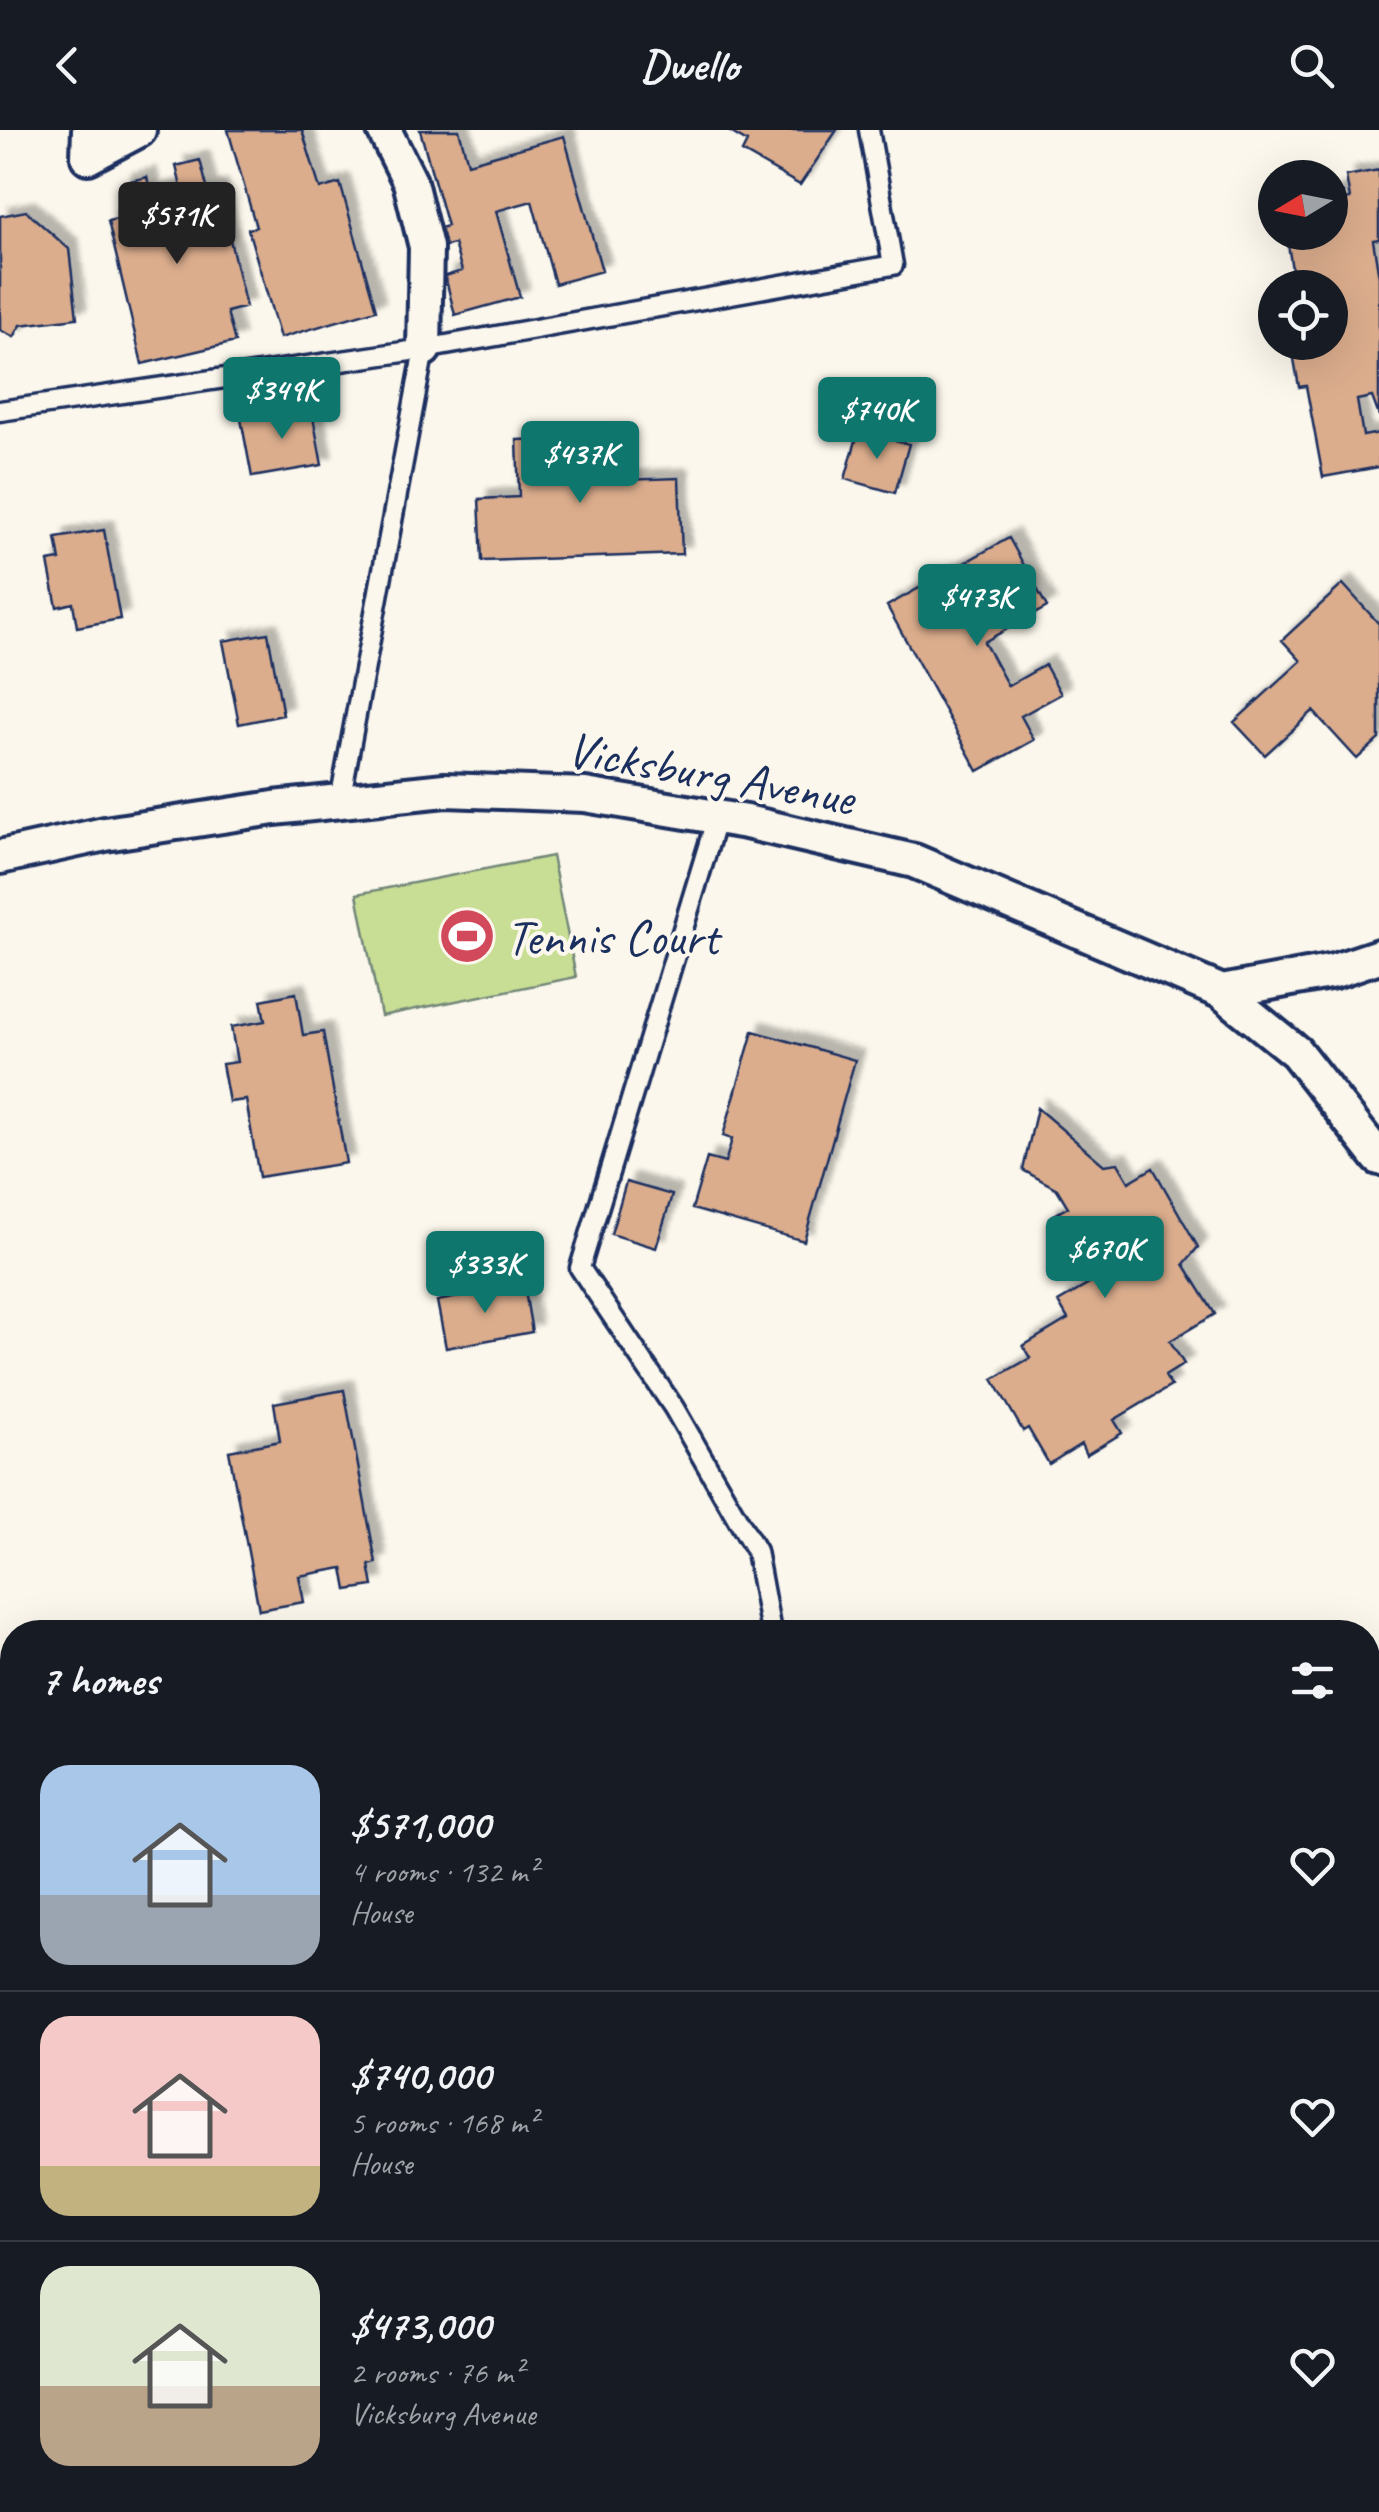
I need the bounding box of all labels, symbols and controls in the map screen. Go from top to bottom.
text: Dwello [641,37,738,94]
icon: back [40,38,95,93]
icon: search [1284,38,1339,93]
north arrow [1258,160,1348,250]
map controls [1258,160,1348,360]
pin: $571K [107,182,247,267]
text: $571K [140,194,214,235]
button: locate [1258,270,1348,360]
pin: $349K [212,357,352,442]
text: $349K [245,369,319,410]
pin: $740K [807,377,947,462]
text: $740K [840,389,914,430]
pin: $437K [510,421,650,506]
text: $437K [543,433,617,474]
pin: $473K [907,564,1047,649]
text: $473K [940,576,1014,617]
street label: Vicksburg Avenue [563,717,862,830]
sports icon: Tennis Court [437,906,497,966]
place label: Tennis Court [506,906,723,969]
pin: $670K [1035,1216,1175,1301]
text: $670K [1068,1228,1142,1269]
pin: $333K [415,1231,555,1316]
text: $333K [448,1243,522,1284]
icon: filters [1285,1653,1340,1708]
text: 7 homes [40,1654,158,1707]
text: $571,000 [350,1798,490,1851]
icon: home [120,1805,240,1925]
icon: heart [1285,1838,1340,1893]
text: 4 rooms · 132 m² [350,1851,537,1892]
text: House [350,1892,412,1933]
text: $740,000 [350,2049,490,2102]
icon: home [120,2056,240,2176]
icon: heart [1285,2089,1340,2144]
text: 5 rooms · 168 m² [350,2102,537,2143]
text: House [350,2143,412,2184]
text: $473,000 [350,2299,490,2352]
icon: home [120,2306,240,2426]
icon: heart [1285,2339,1340,2394]
text: 2 rooms · 76 m² [350,2352,523,2393]
text: Vicksburg Avenue [350,2393,536,2434]

